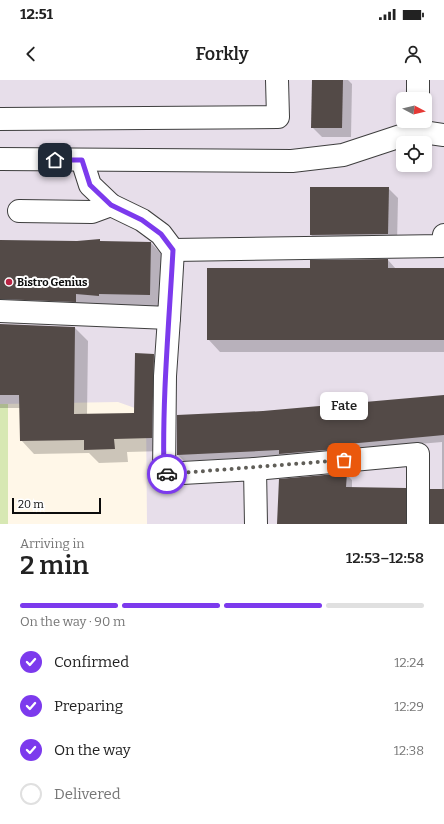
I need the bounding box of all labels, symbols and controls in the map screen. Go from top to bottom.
text: 12:51 [20,5,53,23]
icon: back [20,43,42,65]
text: Forkly [195,43,249,65]
icon: person [402,43,424,65]
north arrow [396,92,432,128]
map controls [396,92,432,172]
button: locate [396,136,432,172]
pin [38,143,72,177]
icon: home [44,149,66,171]
place label: Bistro Genius [17,276,88,289]
marker: Bistro Genius [4,277,14,287]
callout: Fate [320,392,368,420]
text: Fate [331,398,357,413]
pin [327,443,361,477]
icon: bag [333,449,355,471]
courier [147,454,187,494]
icon: car [156,463,178,485]
scale bar [12,496,101,515]
text: 20 m [18,498,44,511]
text: Arriving in [20,536,85,551]
text: 12:53–12:58 [346,549,424,567]
text: 2 min [20,550,89,581]
text: On the way · 90 m [20,614,125,629]
icon: check [20,651,42,673]
text: Confirmed [54,653,129,671]
text: 12:24 [394,655,424,670]
icon: check [20,695,42,717]
text: Preparing [54,697,123,715]
text: 12:29 [394,699,424,714]
icon: check [20,739,42,761]
text: On the way [54,741,131,759]
text: 12:38 [394,743,424,758]
text: Delivered [54,785,121,803]

